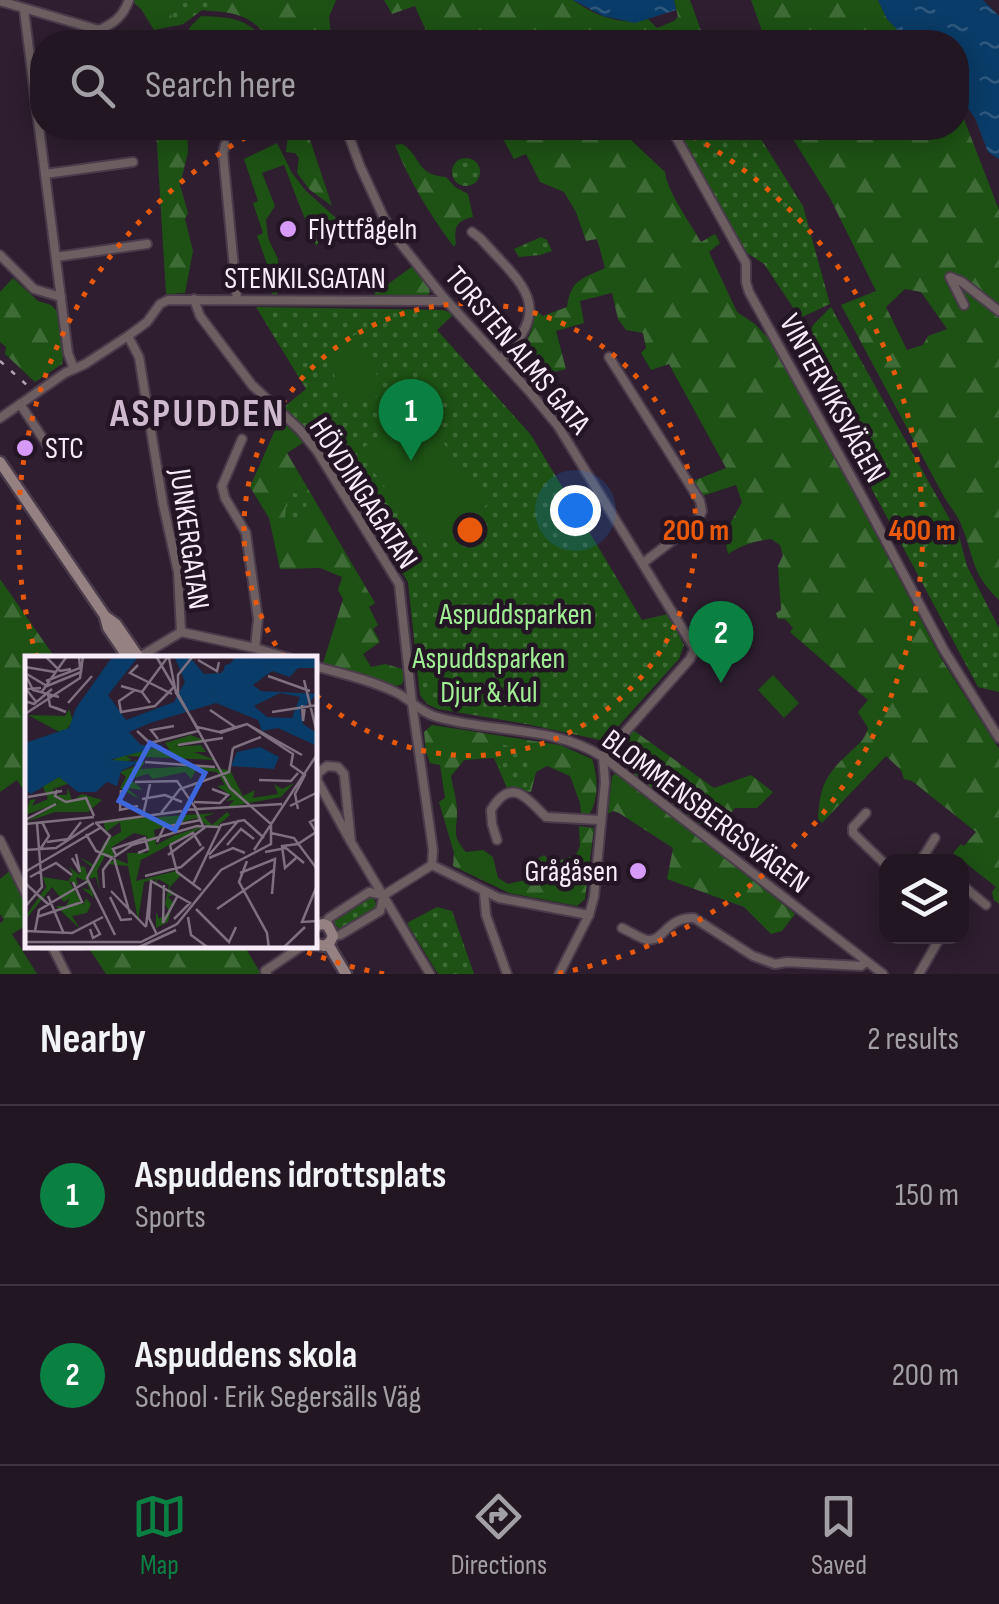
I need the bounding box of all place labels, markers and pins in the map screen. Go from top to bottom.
place label: Flyttfågeln [308,212,417,248]
marker: Flyttfågeln [277,218,299,240]
pin: 1 [378,378,444,461]
place label: STC [45,431,84,467]
marker: STC [14,437,36,459]
centre of rings [452,512,488,548]
pin: 2 [688,600,754,683]
place label: Grågåsen [524,854,618,890]
marker: Grågåsen [627,860,649,882]

